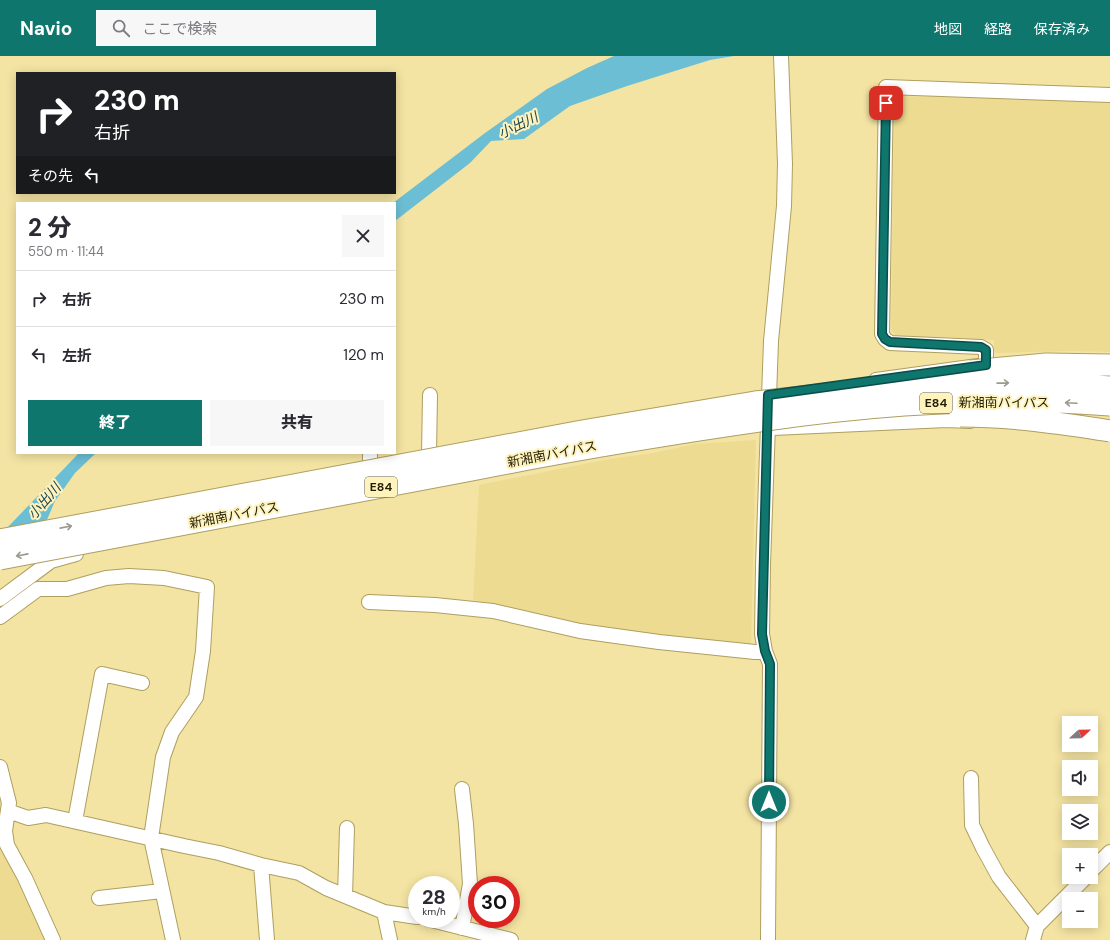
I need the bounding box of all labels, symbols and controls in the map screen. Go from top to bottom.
search box [96,10,376,46]
text: Navio [20,16,72,41]
icon: search [110,17,132,39]
text: ここで検索 [142,19,217,39]
text: 地図 [934,20,962,38]
text: 経路 [984,20,1012,38]
text: 保存済み [1034,20,1090,38]
text: 230 m [94,82,180,119]
pin [869,86,903,120]
icon: right [28,88,80,140]
icon: arrive [875,92,897,114]
water label: 小出川 [495,107,543,142]
text: 右折 [94,121,130,145]
icon: left [81,164,103,186]
text: その先 [28,166,73,186]
text: 2 分 [28,212,71,243]
button: close [342,215,384,257]
text: 550 m · 11:44 [28,243,104,260]
icon: right [28,288,50,310]
text: 230 m [339,289,384,309]
text: 右折 [62,290,92,310]
icon: left [28,344,50,366]
text: 120 m [343,345,384,365]
text: 左折 [62,346,92,366]
one-way arrow [996,379,1009,387]
road number: E84 [920,393,952,413]
street label: 新湘南バイパス [959,394,1049,411]
one-way arrow [1065,399,1078,406]
button: 終了 [28,400,202,446]
button: 共有 [210,400,384,446]
street label: 新湘南バイパス [506,437,598,471]
road number: E84 [365,477,397,497]
water label: 小出川 [23,478,66,523]
street label: 新湘南バイパス [188,498,280,532]
one-way arrow [59,523,72,531]
one-way arrow [16,551,29,559]
north arrow [1062,716,1098,752]
map controls [1062,716,1098,928]
button: sound [1062,760,1098,796]
position arrow [748,781,790,823]
button: layers [1062,804,1098,840]
button: + [1062,848,1098,884]
speed limit sign: 30 [468,876,520,928]
text: 28 [422,884,446,910]
button: − [1062,892,1098,928]
text: km/h [422,905,446,918]

